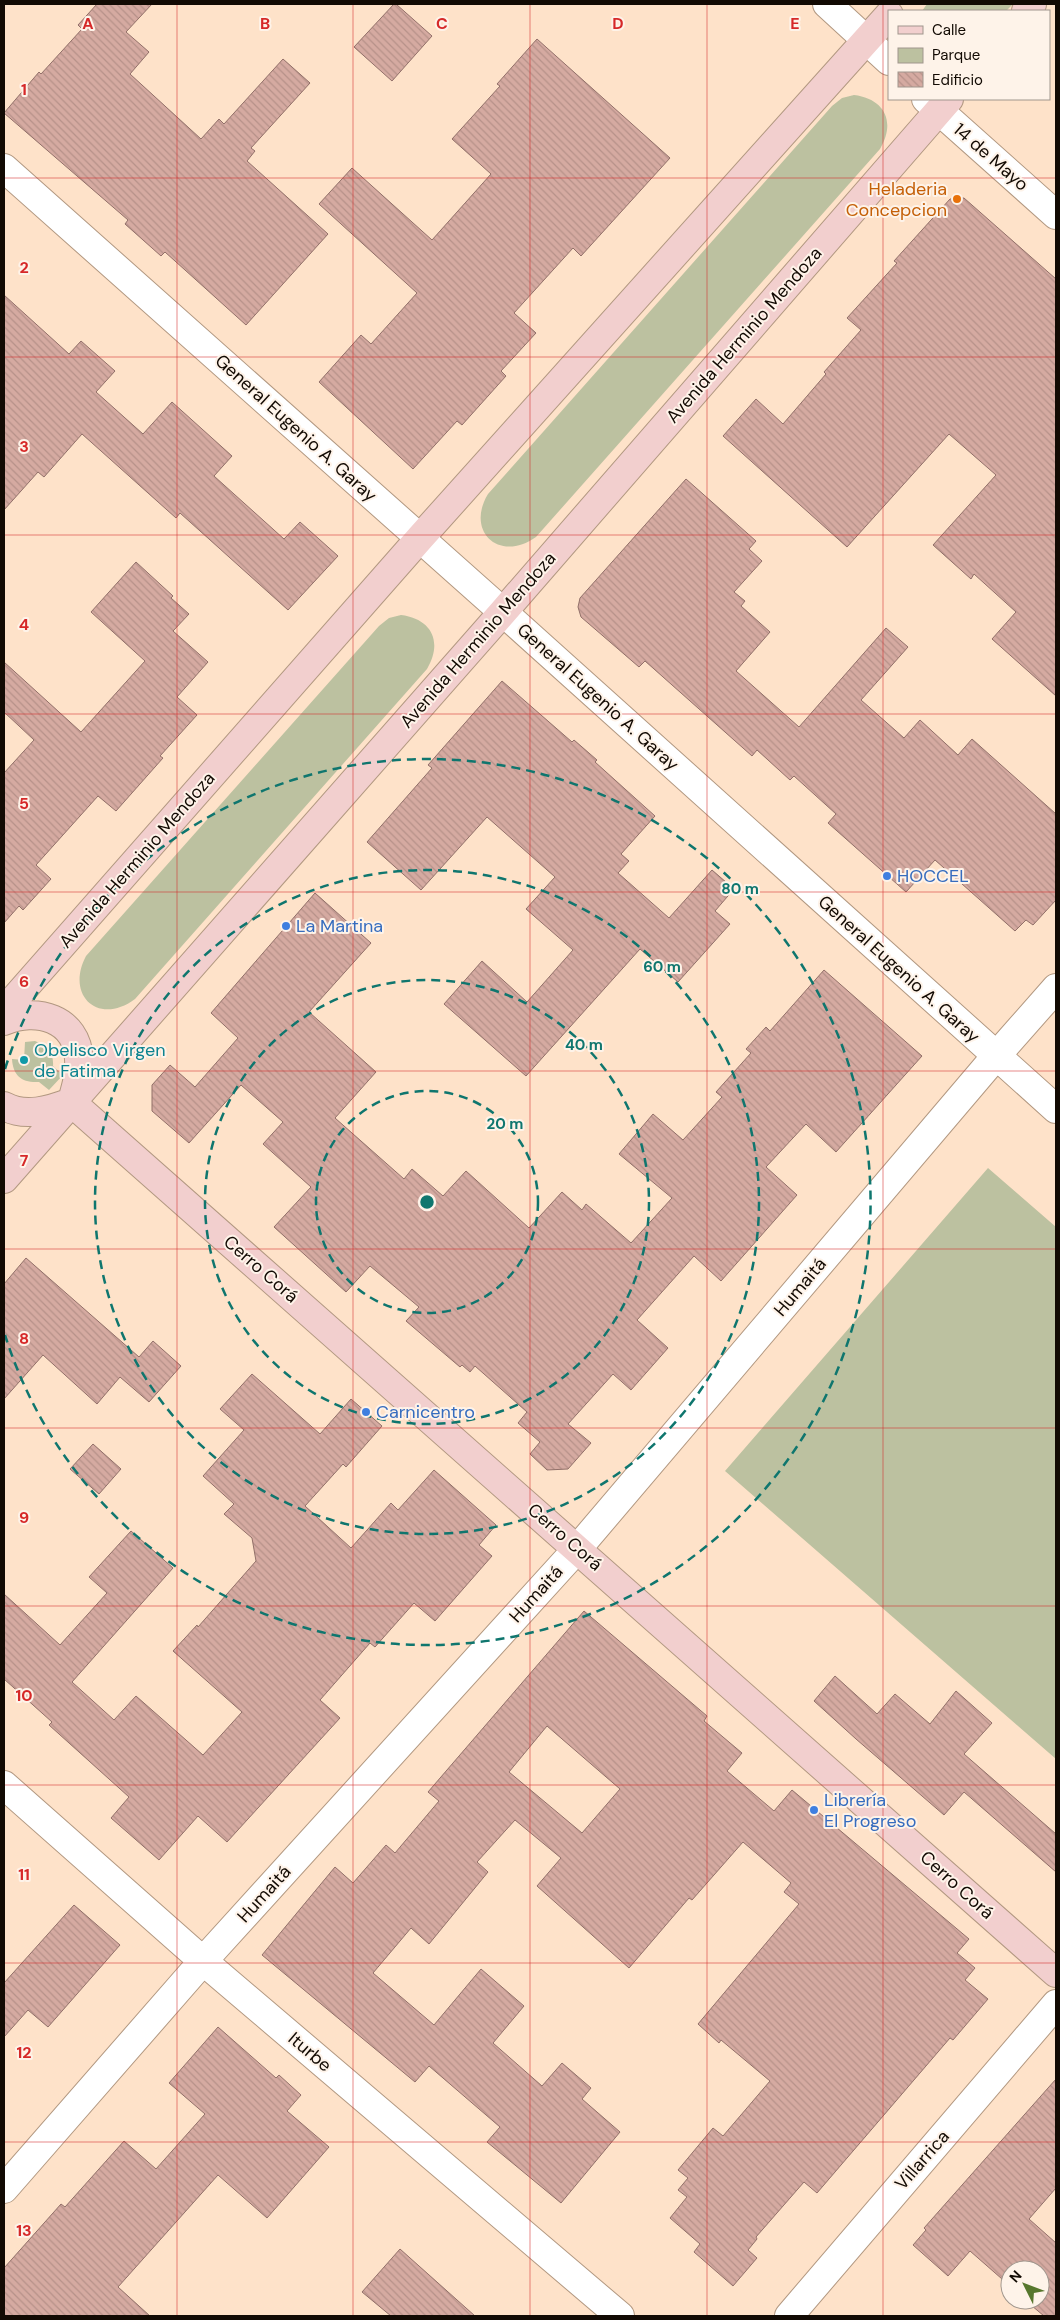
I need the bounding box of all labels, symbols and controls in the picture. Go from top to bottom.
legend [888,10,1050,100]
text: A [82,13,94,34]
text: B [260,13,270,34]
text: C [436,13,448,34]
text: D [612,13,624,34]
text: E [790,13,800,34]
text: Calle [932,20,966,40]
text: Parque [932,45,980,65]
text: Edificio [932,70,983,90]
text: 1 [21,79,27,100]
street label: 14 de Mayo [948,118,1034,196]
place label: Heladeria Concepcion [846,177,947,222]
marker: Heladeria Concepcion [951,193,963,205]
street label: Avenida Herminio Mendoza [661,242,827,428]
text: 2 [19,257,29,278]
street label: General Eugenio A. Garay [210,349,382,507]
text: 3 [19,436,29,457]
street label: Avenida Herminio Mendoza [395,547,561,733]
text: 4 [19,614,29,635]
street label: General Eugenio A. Garay [512,618,684,776]
street label: Avenida Herminio Mendoza [54,767,220,953]
text: 5 [19,793,29,814]
place label: HOCCEL [897,864,969,888]
marker: HOCCEL [881,870,893,882]
text: 80 m [721,879,759,899]
street label: General Eugenio A. Garay [813,890,985,1048]
place label: La Martina [296,914,383,938]
marker: La Martina [280,920,292,932]
text: 60 m [643,957,681,977]
text: 6 [19,971,29,992]
text: 40 m [565,1035,603,1055]
place label: Obelisco Virgen de Fatima [34,1038,166,1083]
marker: Obelisco Virgen de Fatima [18,1054,30,1066]
text: 20 m [487,1114,523,1134]
text: 7 [20,1150,29,1171]
centre of rings [418,1193,436,1211]
street label: Cerro Corá [219,1230,303,1308]
street label: Humaitá [768,1253,832,1321]
text: 8 [19,1328,29,1349]
place label: Carnicentro [376,1400,475,1424]
marker: Carnicentro [360,1406,372,1418]
street label: Cerro Corá [523,1498,607,1576]
text: 9 [19,1507,29,1528]
street label: Humaitá [504,1560,568,1628]
text: 10 [15,1685,33,1706]
place label: Librería El Progreso [824,1788,916,1833]
marker: Librería El Progreso [808,1804,820,1816]
street label: Cerro Corá [915,1845,999,1925]
street label: Humaitá [232,1860,296,1928]
text: 11 [18,1864,30,1885]
street label: Iturbe [283,2027,337,2077]
text: 12 [16,2042,32,2063]
street label: Villarrica [889,2125,955,2195]
text: 13 [16,2220,32,2241]
north arrow [1000,2260,1050,2310]
text: N [1005,2266,1025,2286]

